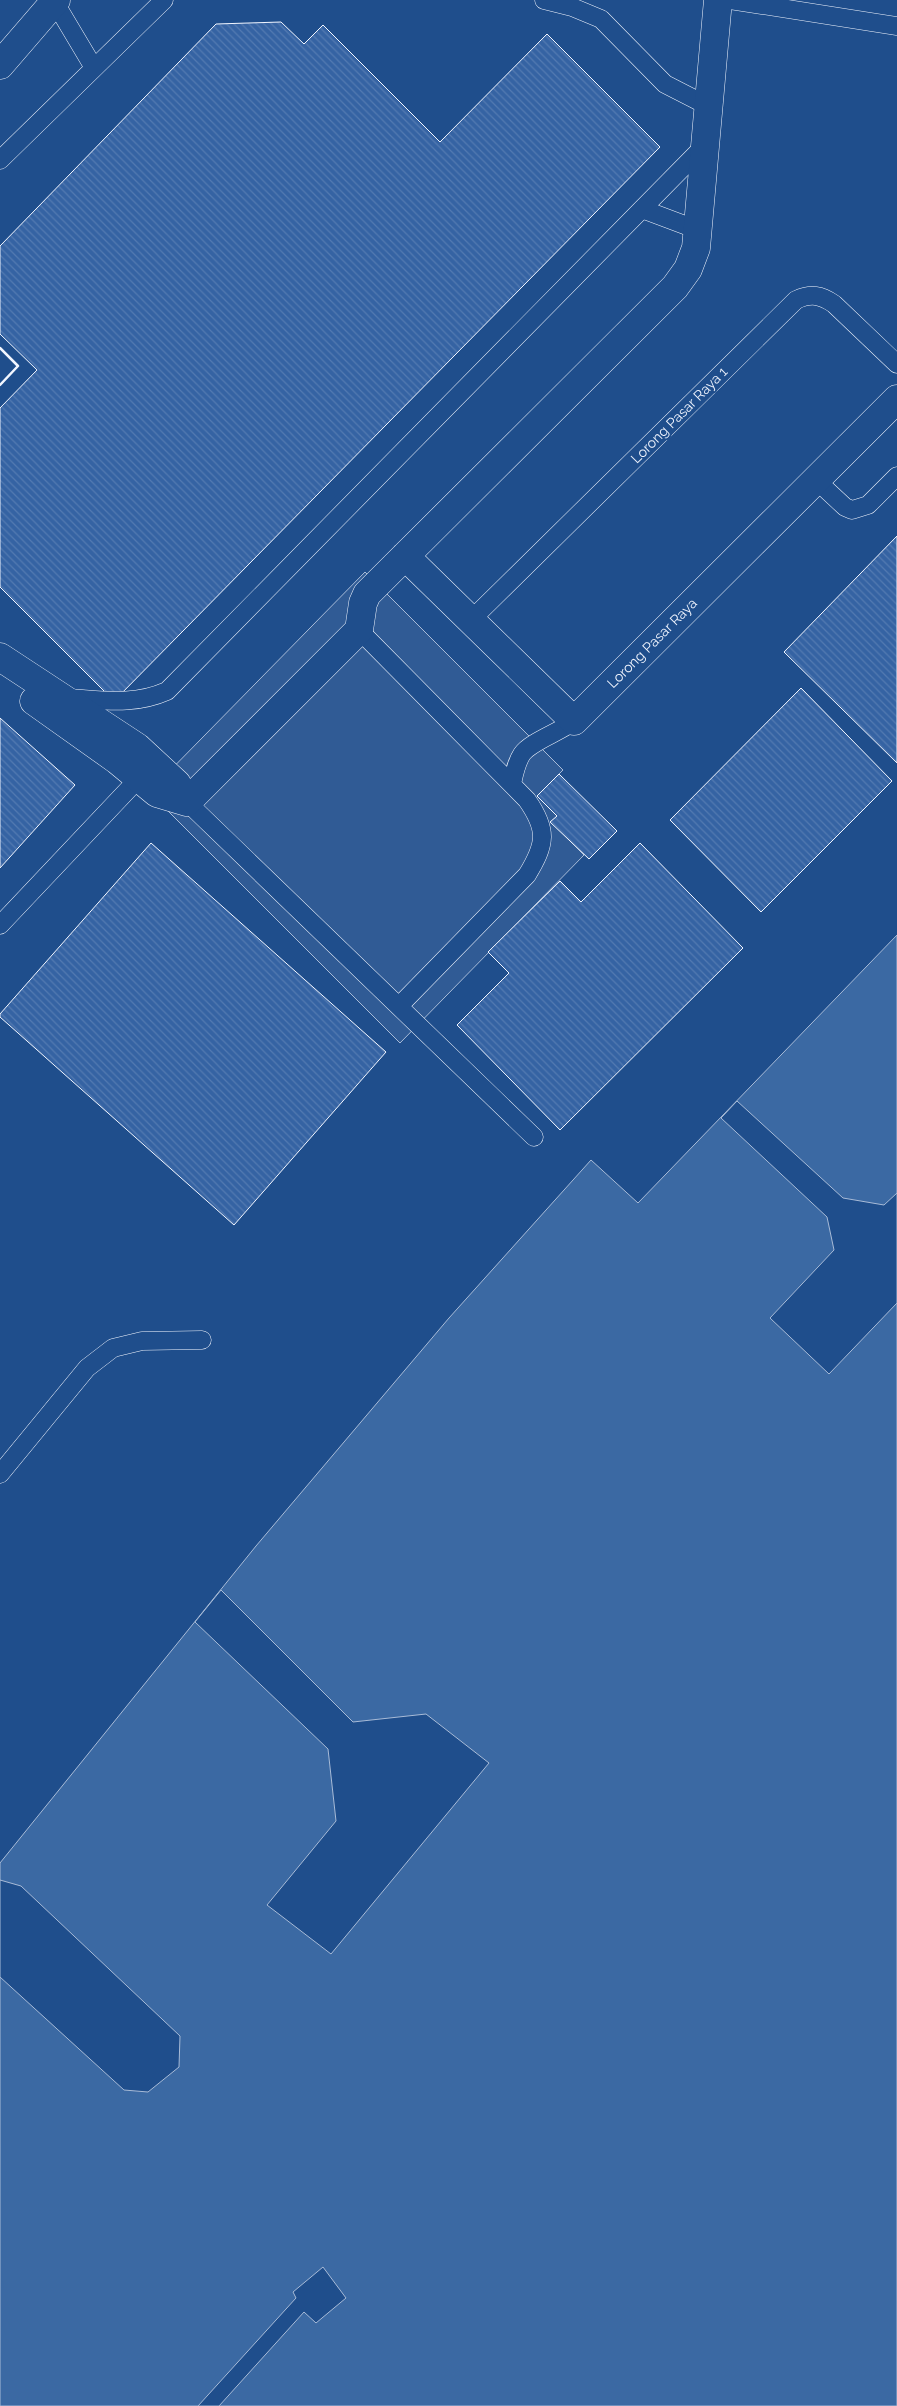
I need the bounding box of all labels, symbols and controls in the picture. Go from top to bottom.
street label: Lorong Pasar Raya 1 [628,364,730,466]
street label: Lorong Pasar Raya [604,595,700,691]

